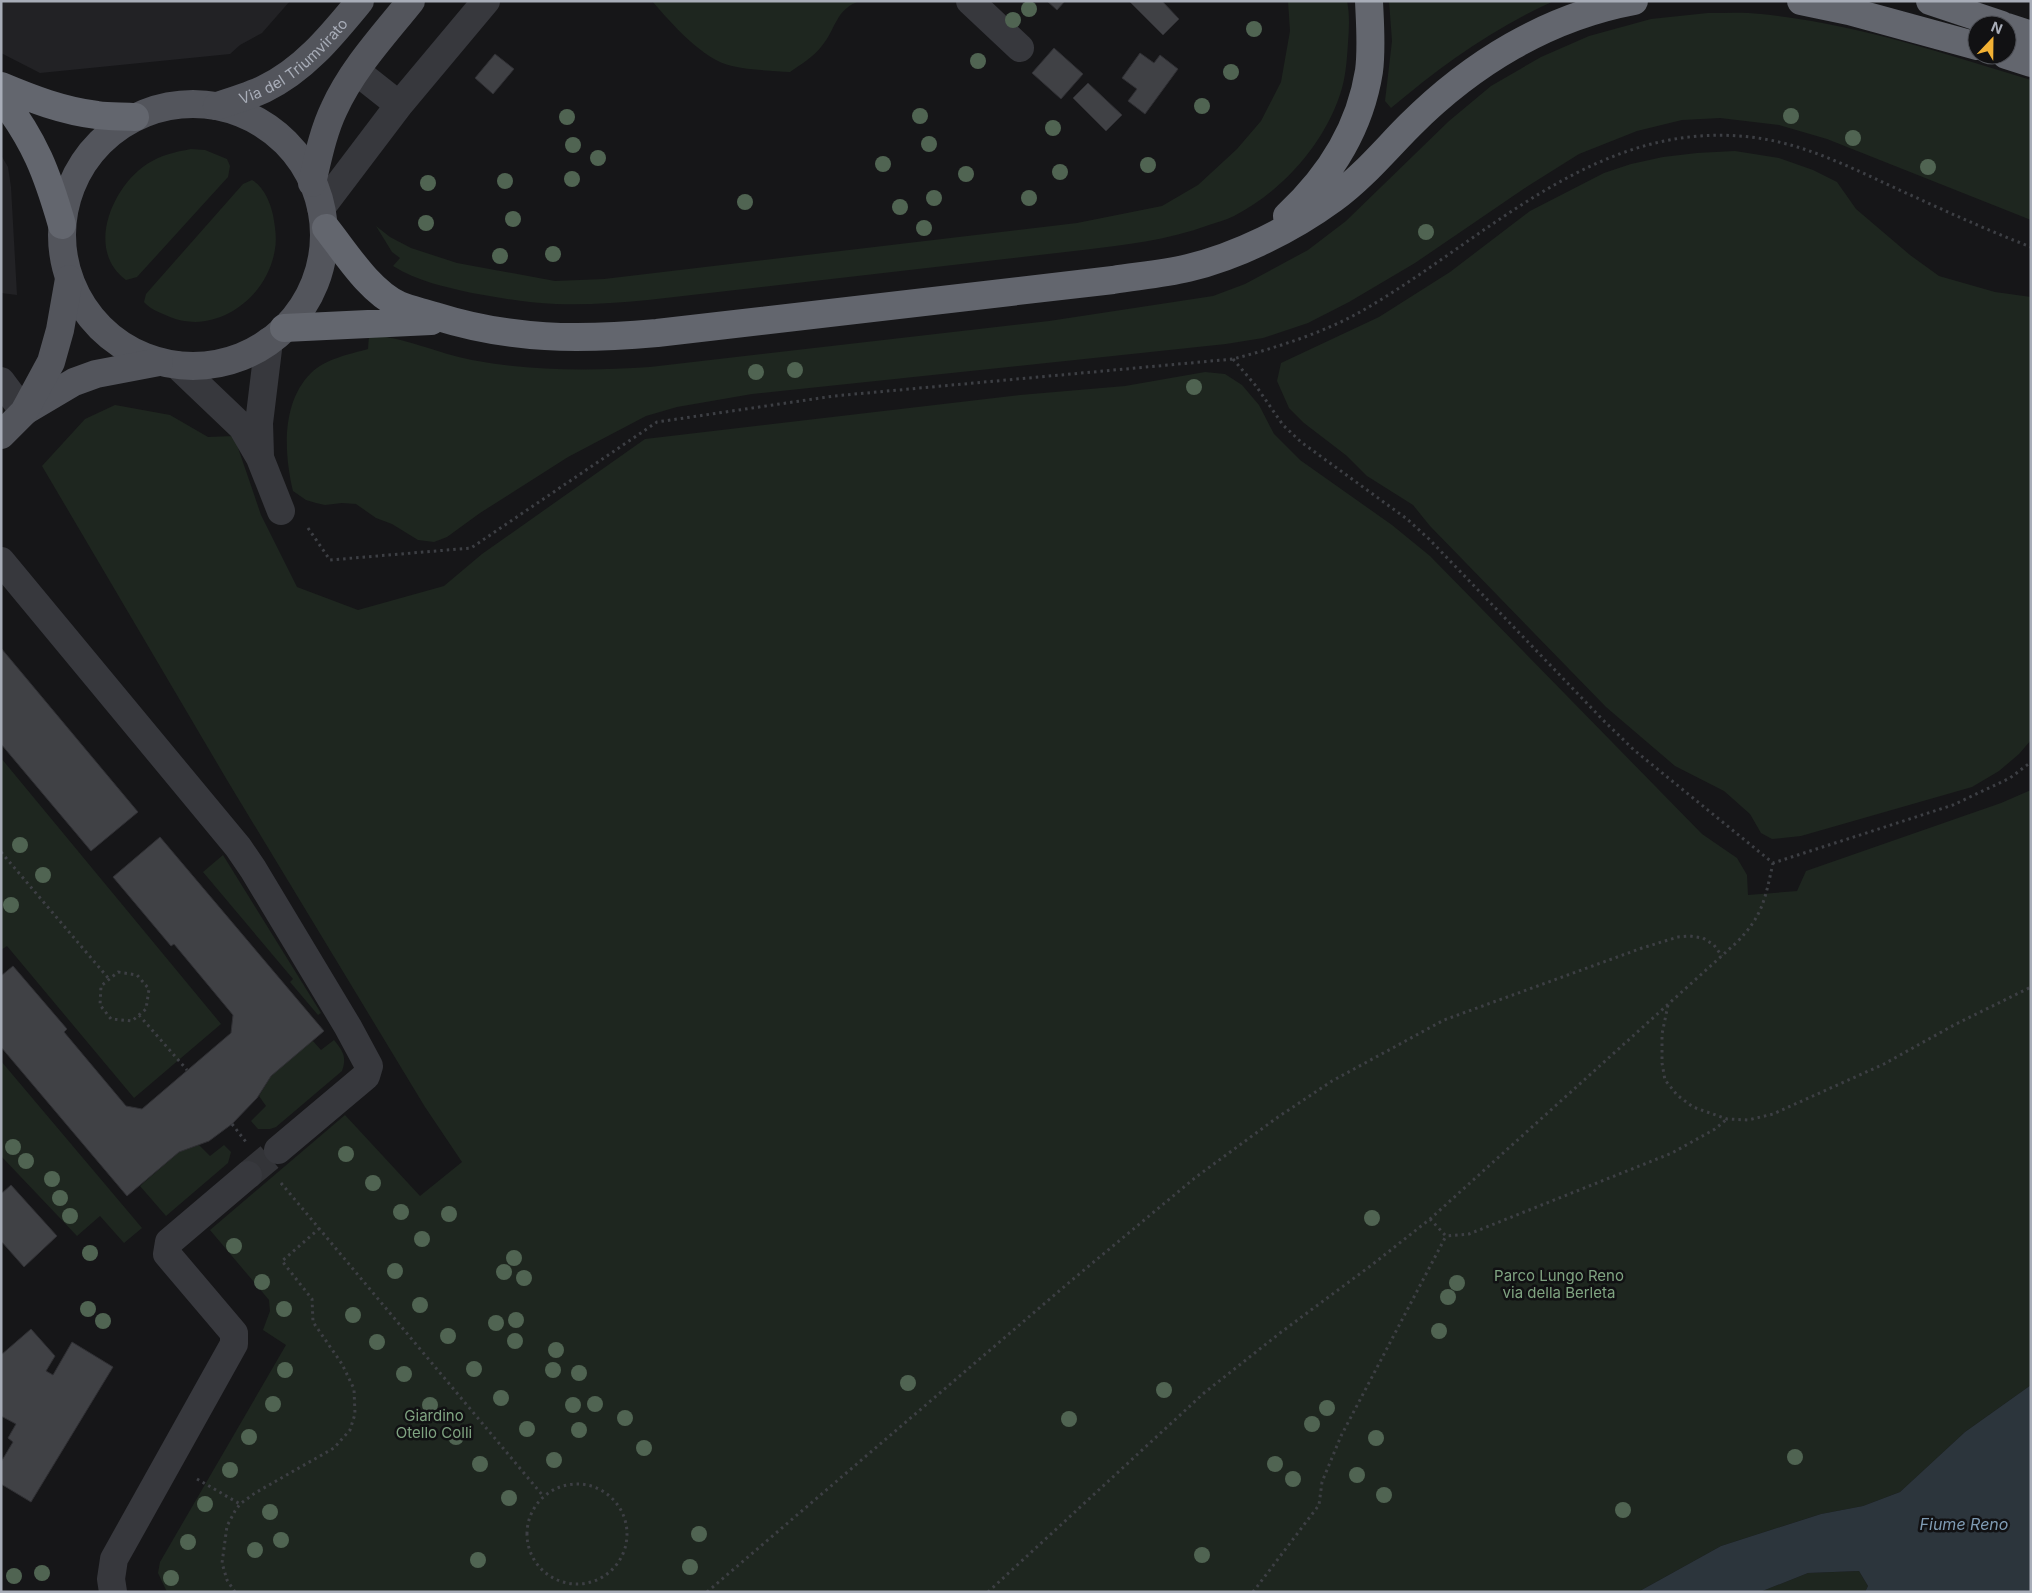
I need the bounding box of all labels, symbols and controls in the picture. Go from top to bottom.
street label: Via del Triumvirato [236,14,351,108]
north arrow [1967,15,2017,65]
text: N [1989,18,2005,37]
park label: Parco Lungo Reno via della Berleta [1494,1266,1624,1302]
park label: Giardino Otello Colli [396,1406,472,1442]
water label: Fiume Reno [1920,1514,2008,1534]

